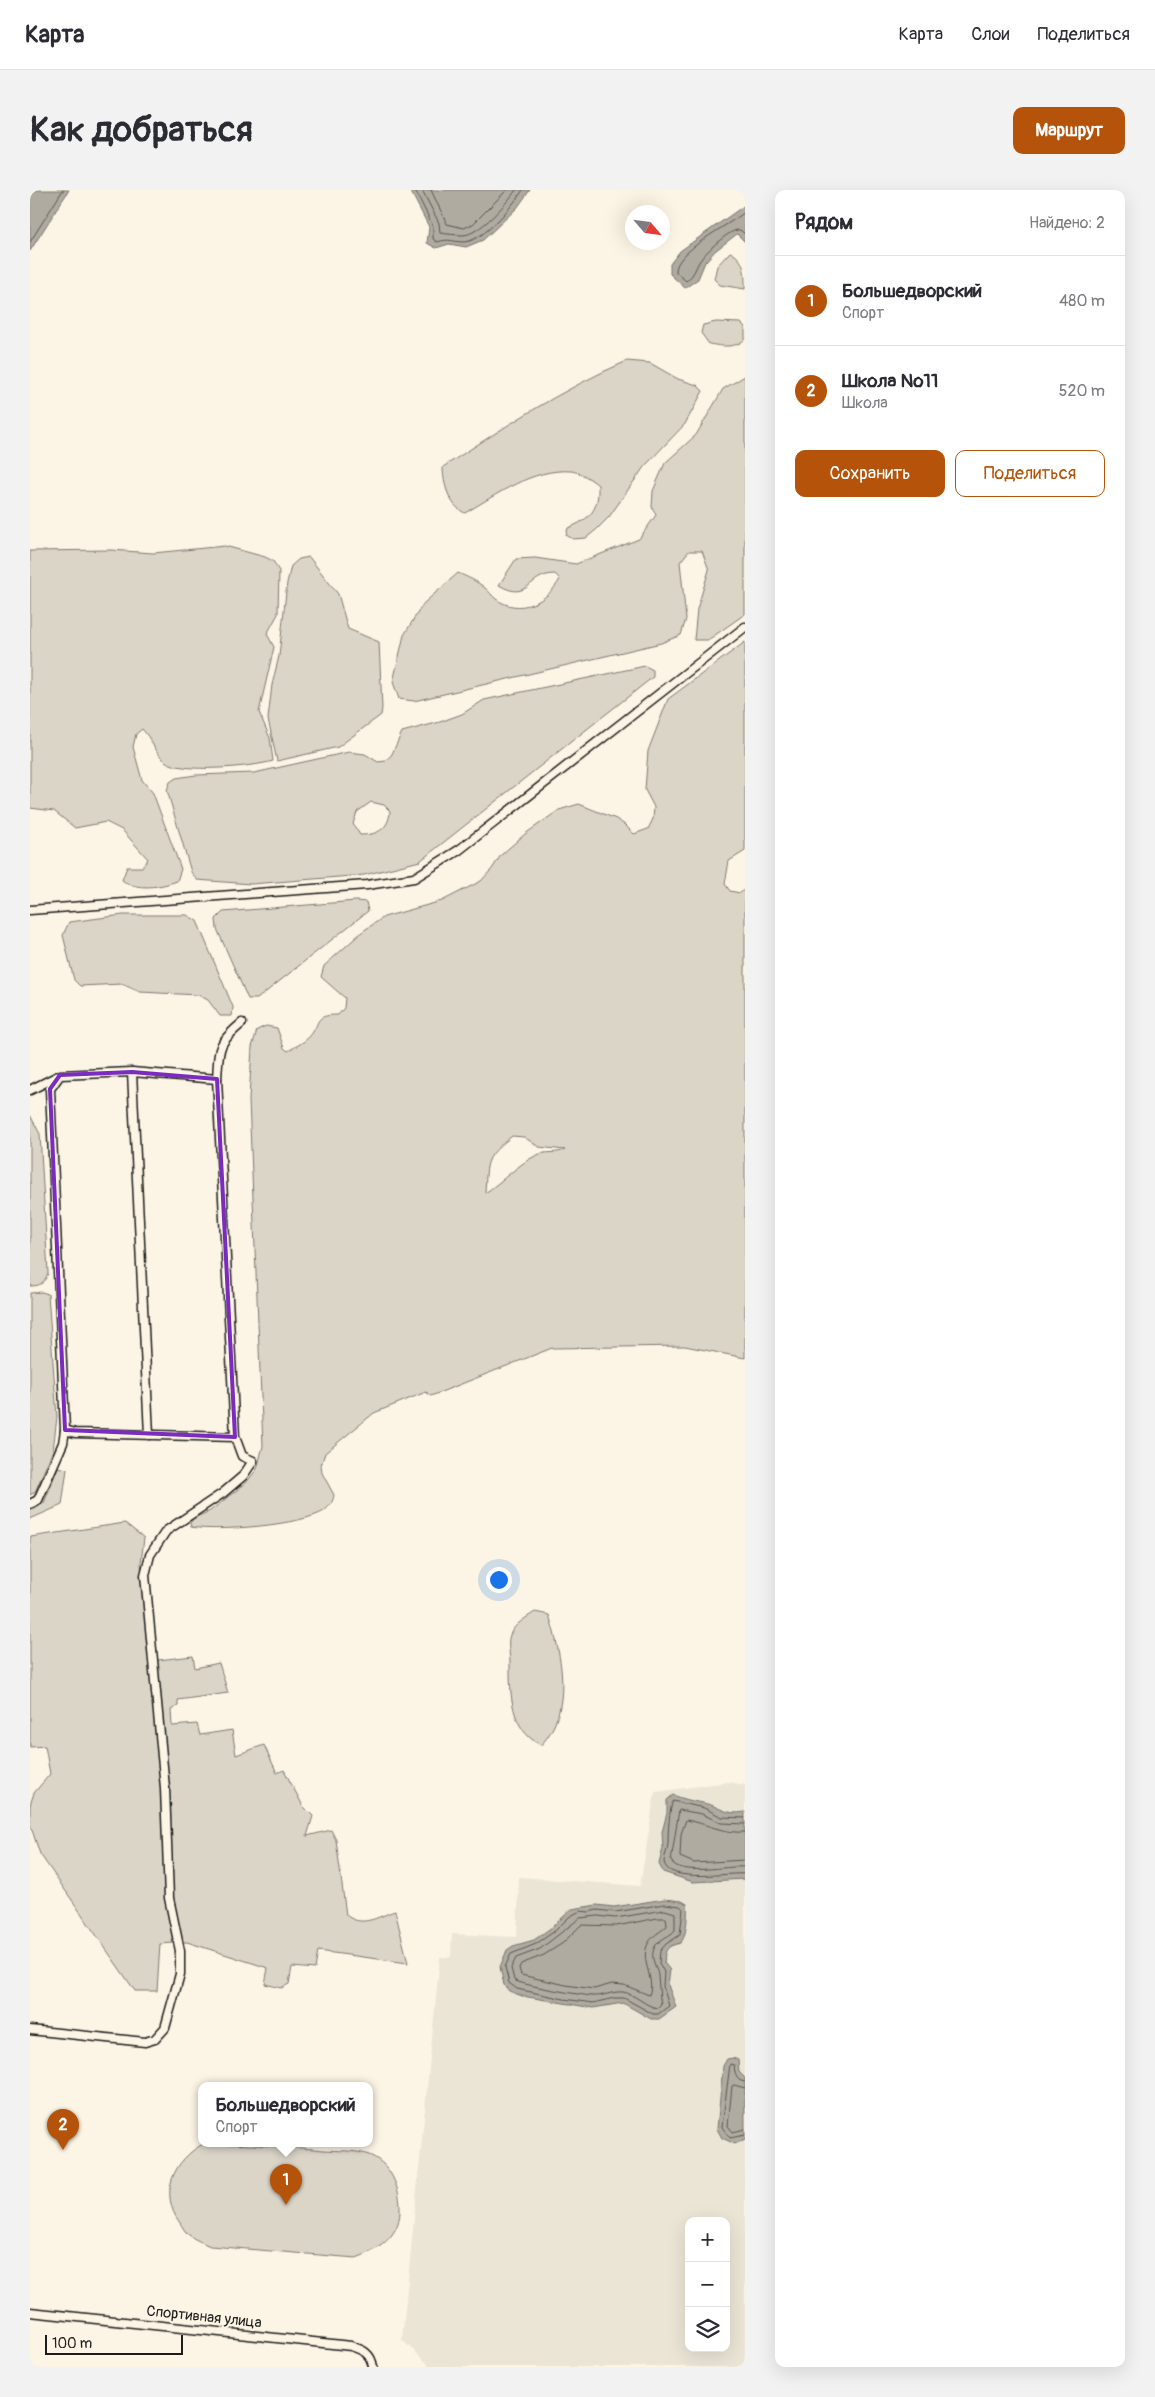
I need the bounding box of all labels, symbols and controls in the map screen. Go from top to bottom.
text: Карта [25,20,84,49]
text: Карта [899,23,943,46]
text: Слои [971,23,1009,46]
text: Поделиться [1037,23,1130,46]
button: Маршрут [1013,107,1125,154]
text: Как добраться [30,108,253,152]
north arrow [625,205,670,250]
text: Рядом [795,209,853,236]
text: Найдено: 2 [1029,213,1105,233]
text: Большедворский [842,279,982,303]
text: 1 [808,291,814,311]
text: 480 m [1059,291,1105,311]
text: Спорт [842,303,884,323]
text: Школа №11 [842,369,938,393]
text: 2 [807,381,815,401]
text: 520 m [1059,381,1105,401]
text: Школа [842,393,888,413]
button: Сохранить [795,450,945,497]
button: Поделиться [955,450,1105,497]
your location [486,1567,512,1593]
popup [198,2082,373,2147]
text: Большедворский [215,2093,356,2117]
pin: 2 [47,2109,79,2150]
text: Спорт [215,2117,258,2137]
pin: 1 [270,2164,302,2205]
map controls [685,2217,730,2352]
button: + [685,2217,730,2262]
button: − [685,2262,730,2307]
street label: Спортивная улица [145,2302,263,2332]
button: layers [685,2307,730,2352]
scale bar [45,2332,182,2355]
text: 100 m [52,2335,92,2352]

